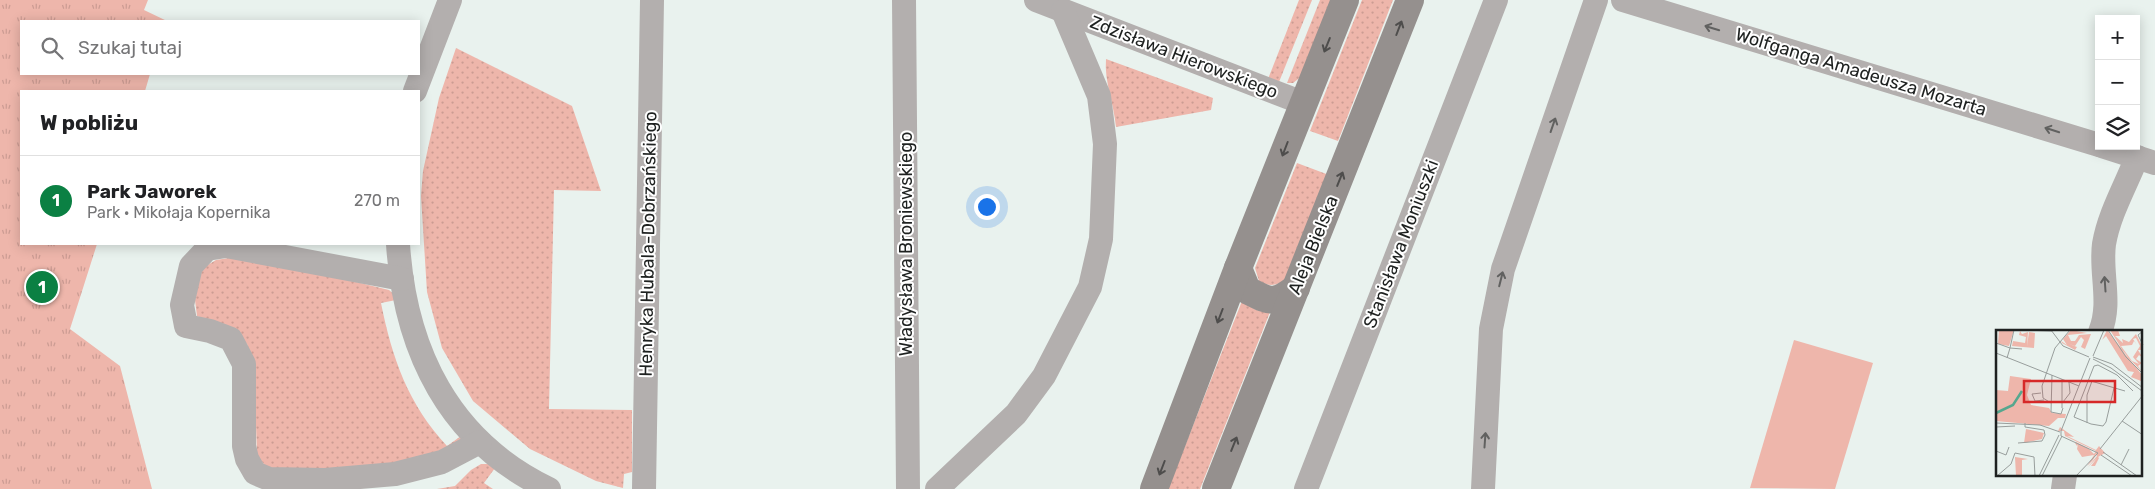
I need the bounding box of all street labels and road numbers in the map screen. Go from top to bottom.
street label: Zdzisława Hierowskiego [1087,11,1281,103]
street label: Wolfganga Amadeusza Mozarta [1733,23,1989,121]
street label: Henryka Hubala-Dobrzańskiego [635,111,661,377]
street label: Władysława Broniewskiego [895,132,917,356]
street label: Stanisława Moniuszki [1359,157,1443,331]
street label: Aleja Bielska [1283,192,1343,298]

